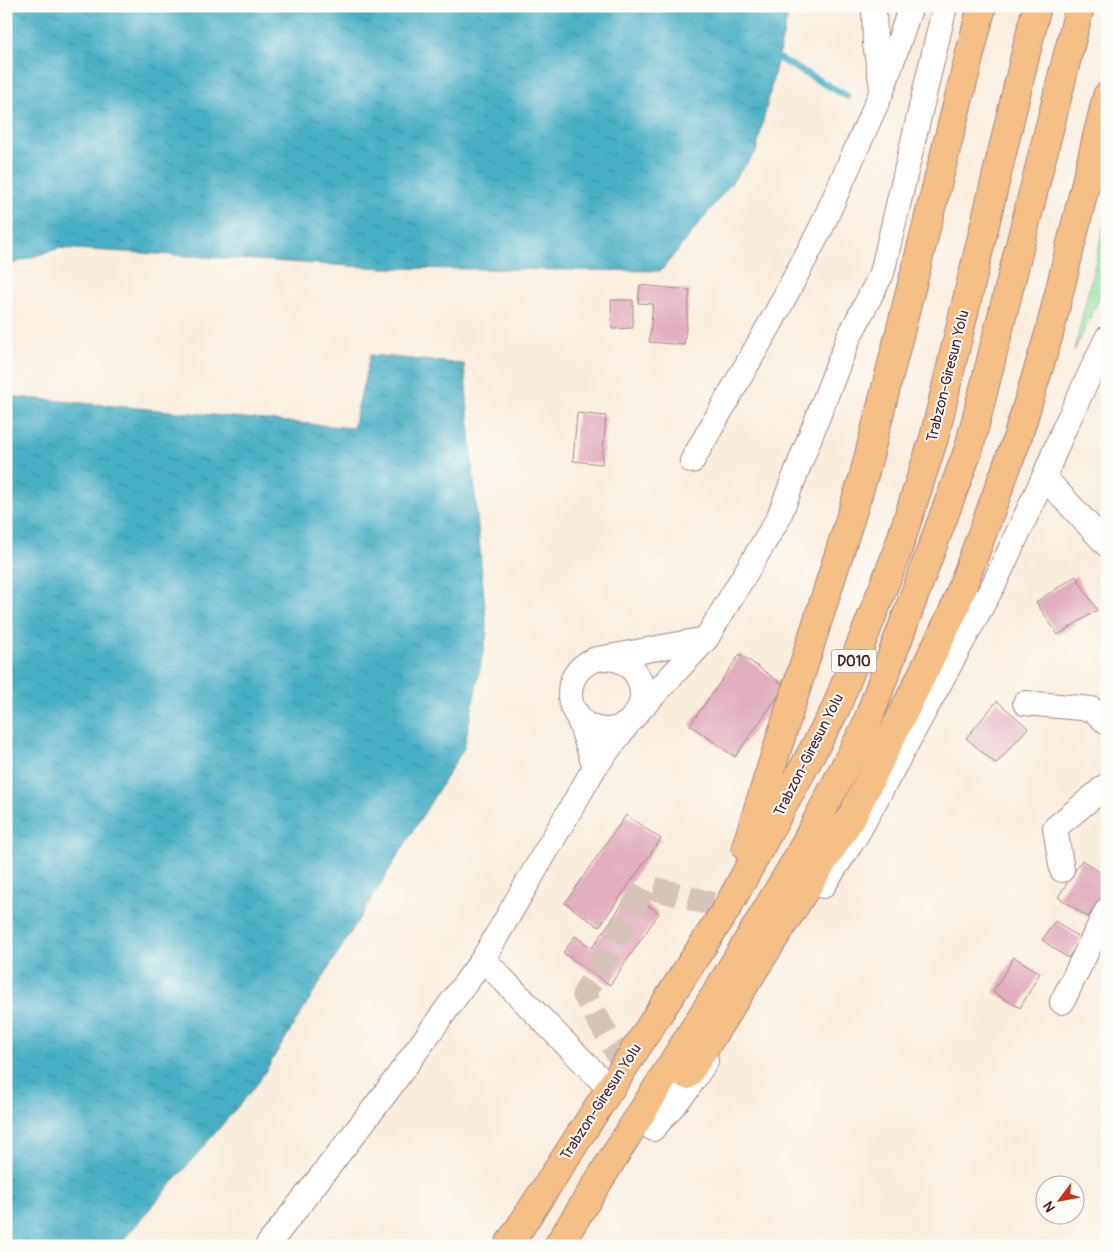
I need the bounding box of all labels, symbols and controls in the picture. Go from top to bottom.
street label: Trabzon-Giresun Yolu [922,308,974,444]
road number: D010 [832,649,876,672]
street label: Trabzon-Giresun Yolu [770,690,848,820]
street label: Trabzon-Giresun Yolu [556,1040,646,1164]
north arrow [1036,1174,1086,1224]
text: N [1040,1198,1059,1215]

